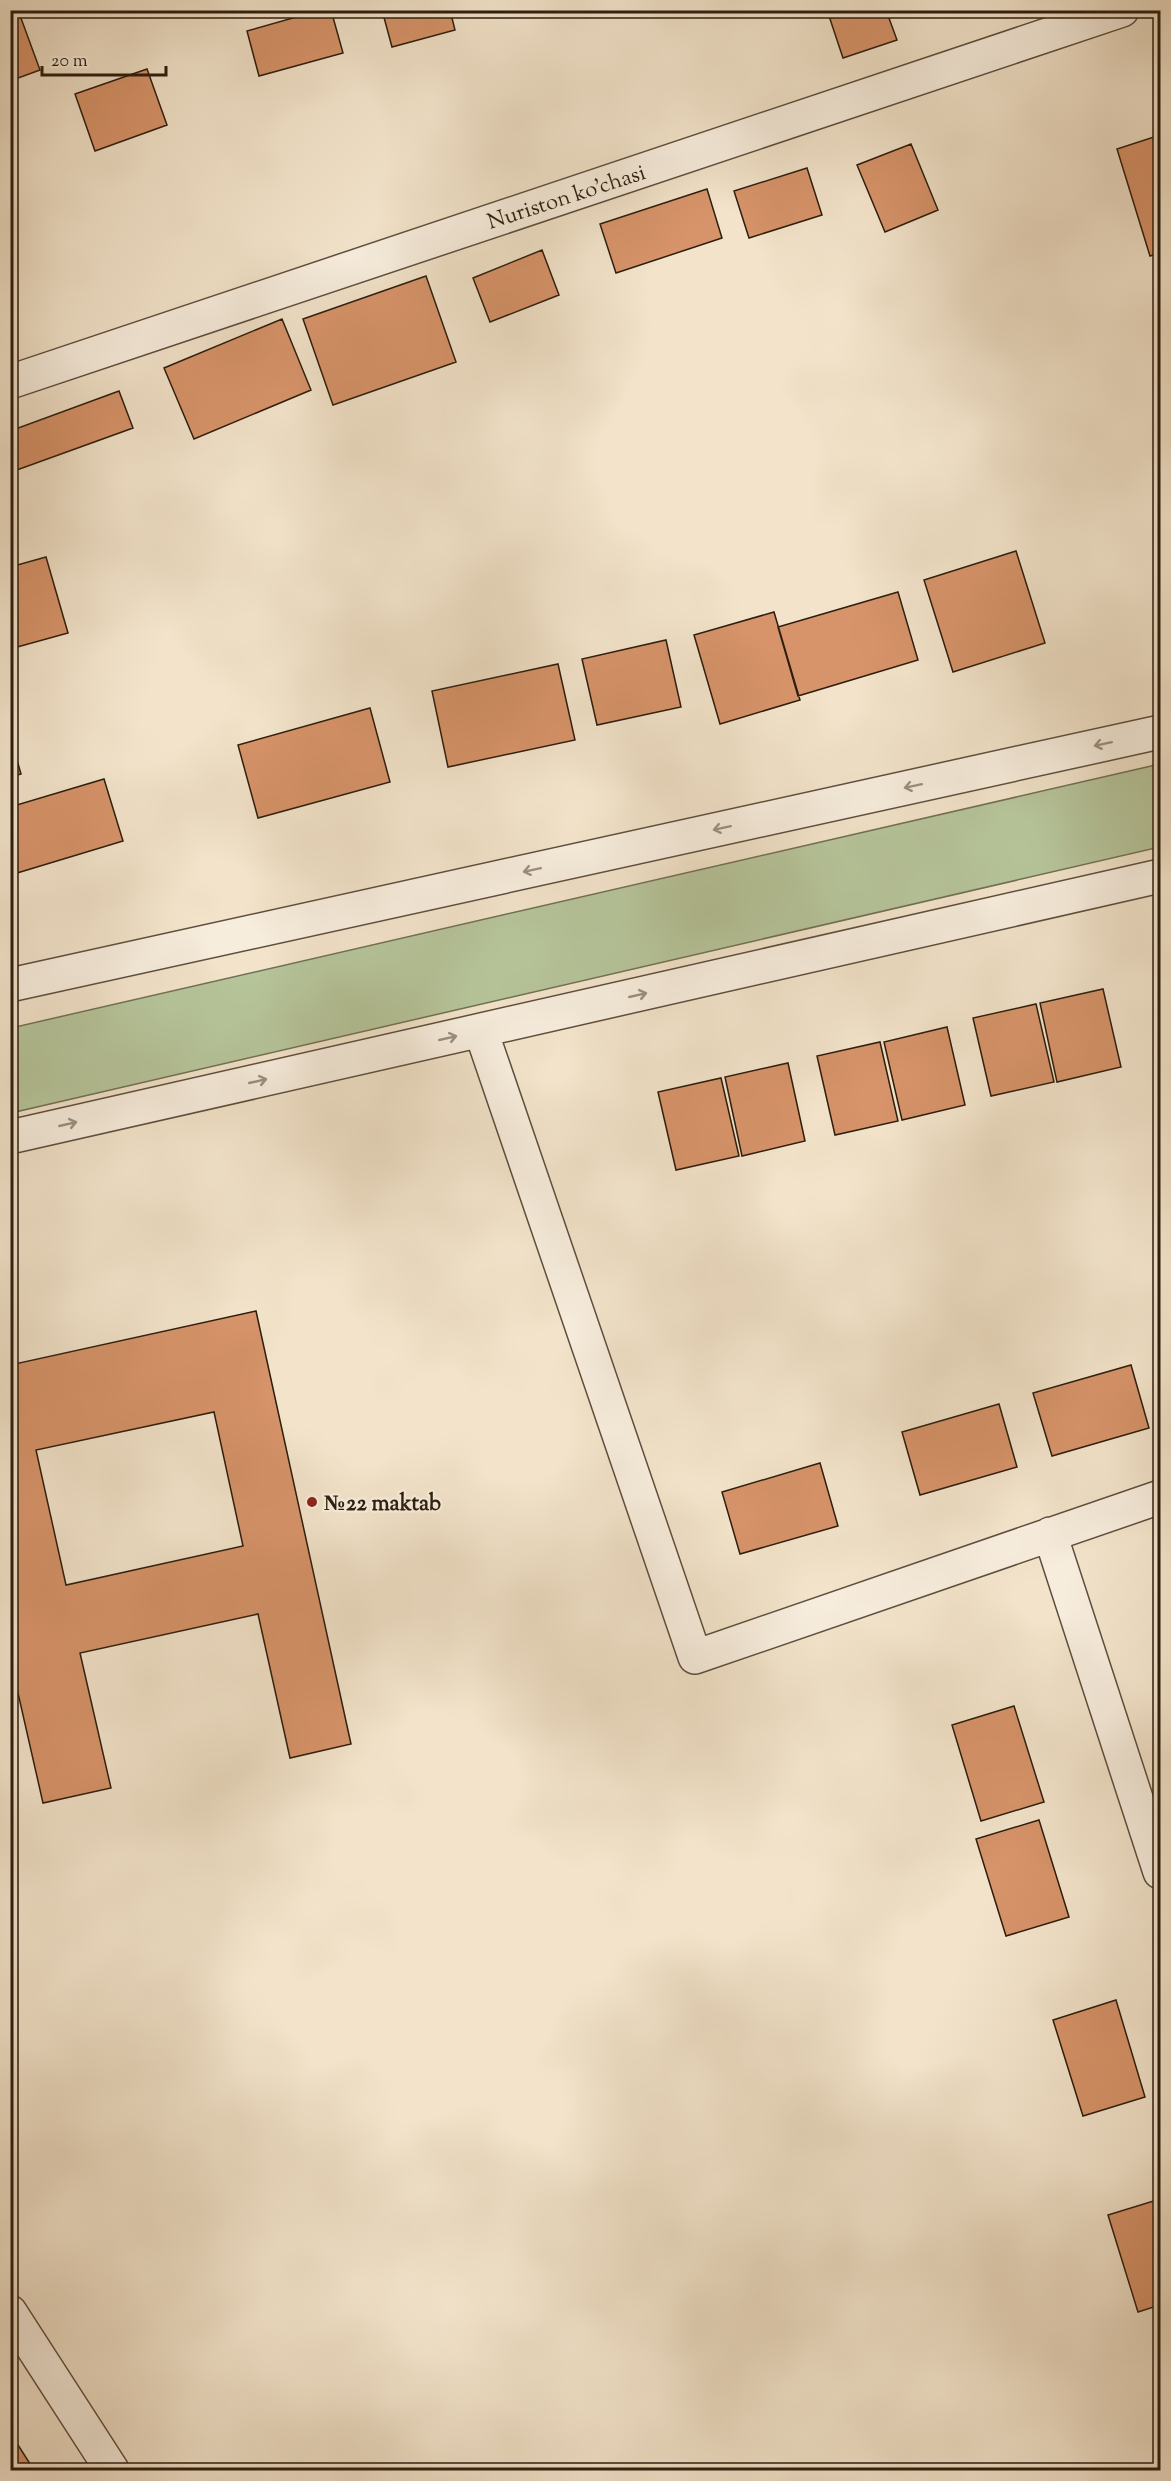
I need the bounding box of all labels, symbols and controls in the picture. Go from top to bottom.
scale bar [42,39,166,77]
text: 20 m [51,49,88,75]
street label: Nuriston ko'chasi [483,158,650,240]
one-way arrow [1094,739,1113,751]
one-way arrow [904,781,923,793]
one-way arrow [713,823,733,834]
one-way arrow [523,865,542,876]
one-way arrow [628,989,647,1000]
one-way arrow [438,1032,457,1044]
one-way arrow [248,1075,267,1087]
one-way arrow [58,1118,77,1130]
place label: №22 maktab [324,1489,441,1521]
marker: №22 maktab [305,1495,319,1509]

